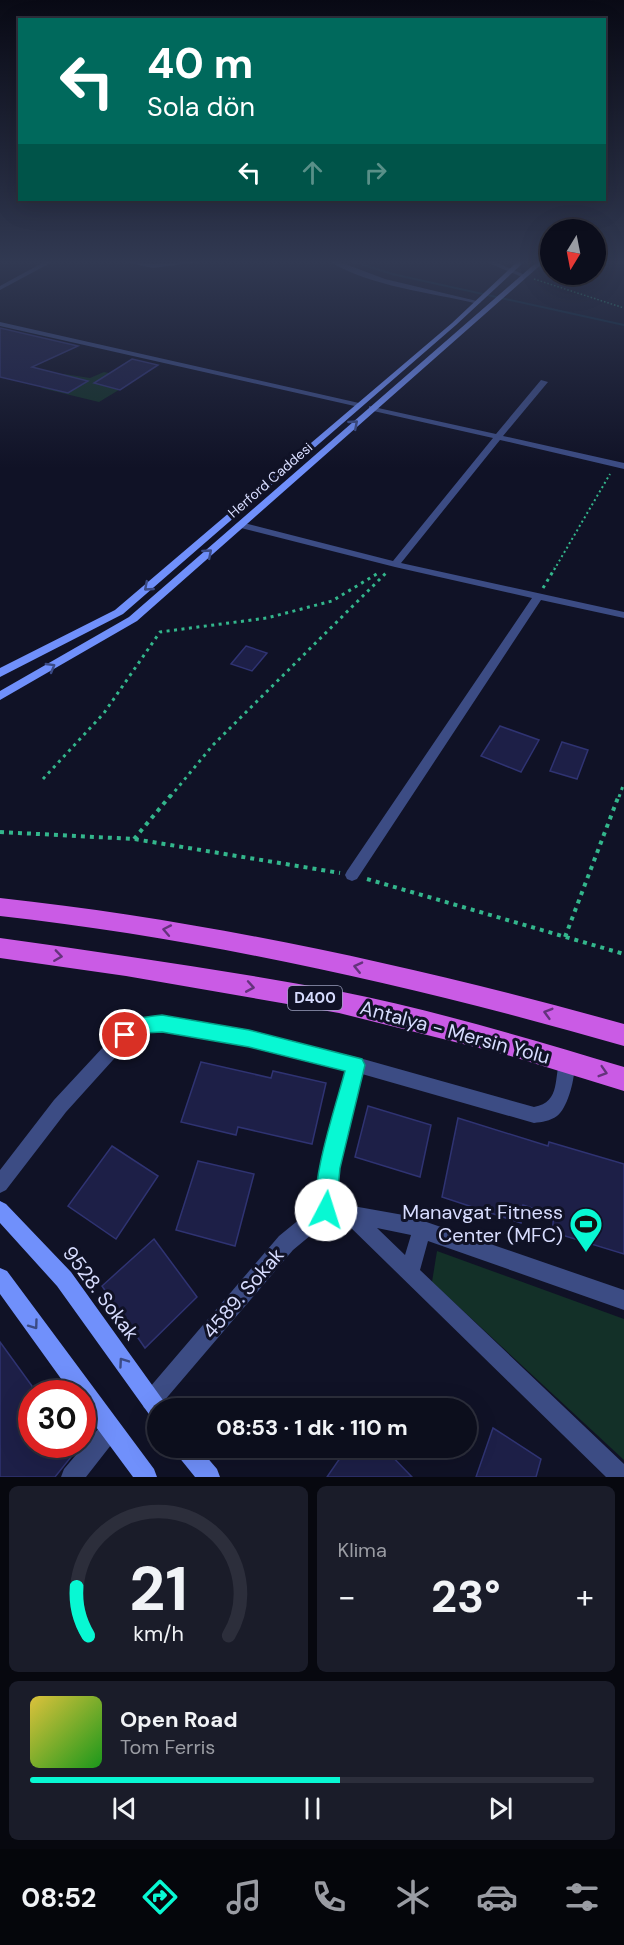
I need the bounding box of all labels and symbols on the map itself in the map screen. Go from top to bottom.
north arrow [540,219,606,285]
one-way arrow [347,420,358,431]
street label: Herford Caddesi [224,438,316,522]
one-way arrow [201,549,212,560]
one-way arrow [144,579,155,590]
one-way arrow [45,662,55,674]
one-way arrow [162,924,172,937]
one-way arrow [53,950,63,962]
one-way arrow [353,961,363,974]
one-way arrow [245,980,255,993]
road number: D400 [288,986,342,1010]
street label: Antalya - Mersin Yolu [357,994,553,1070]
one-way arrow [543,1008,553,1020]
pin [99,1009,150,1060]
one-way arrow [597,1065,608,1077]
position arrow [294,1178,358,1242]
place label: Manavgat Fitness Center (MFC) [402,1199,563,1248]
sports icon: Manavgat Fitness Center (MFC) [568,1206,604,1253]
street label: 9528. Sokak [57,1241,145,1345]
street label: 4589. Sokak [197,1242,289,1344]
one-way arrow [27,1319,38,1330]
one-way arrow [119,1358,130,1369]
speed limit sign: 30 [18,1380,96,1458]

